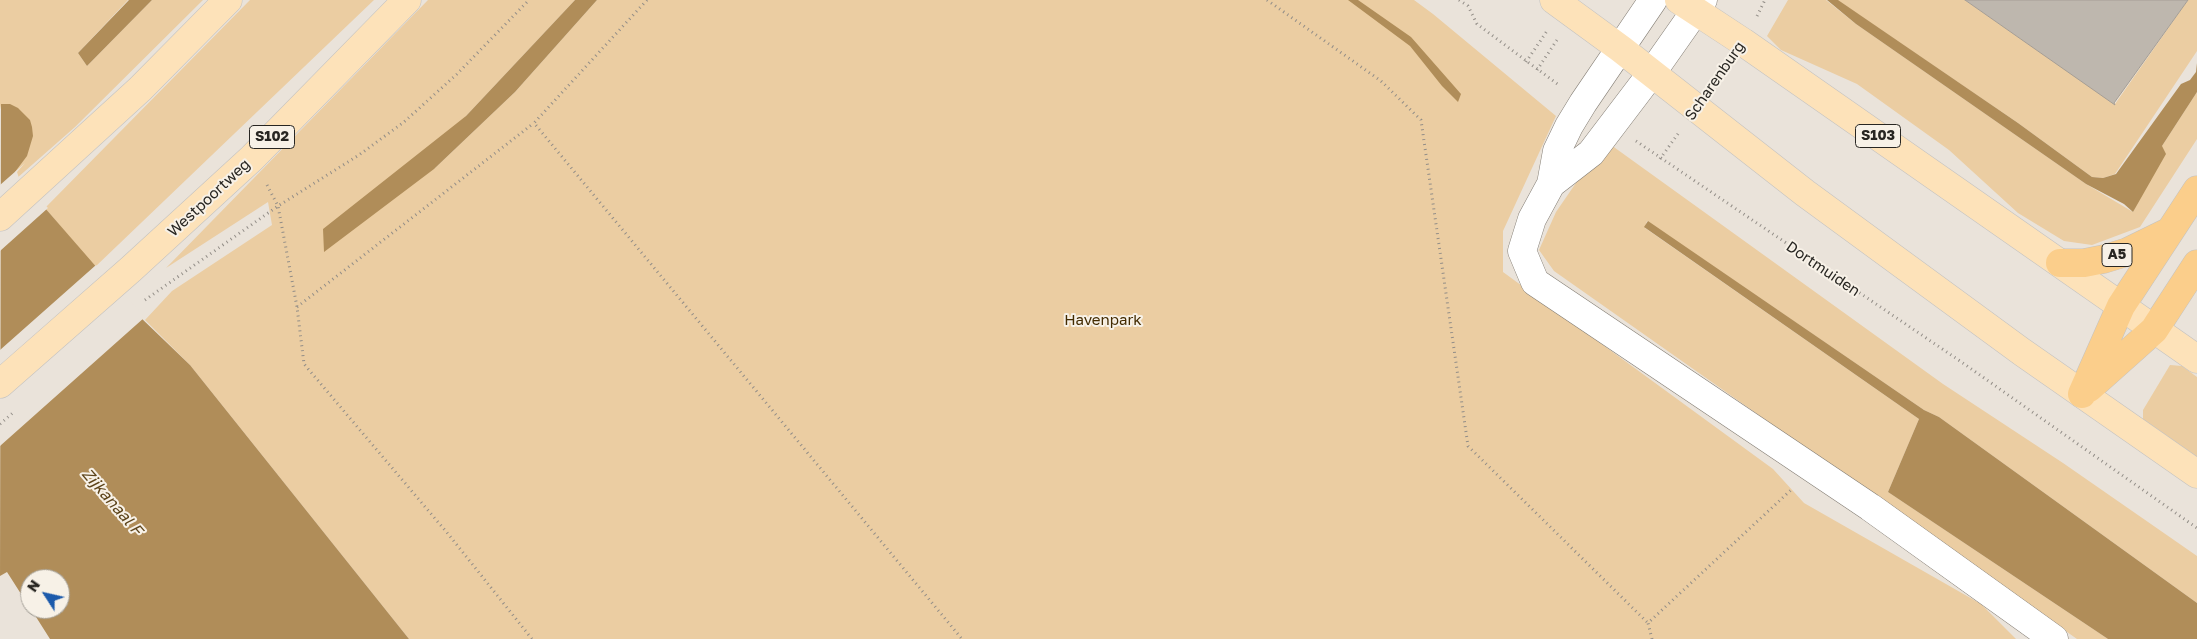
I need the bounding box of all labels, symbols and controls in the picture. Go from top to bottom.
street label: Scharenburg [1681,38,1749,124]
road number: S103 [1856,124,1900,148]
road number: S102 [250,125,294,148]
street label: Westpoortweg [164,155,254,241]
street label: Dortmuiden [1783,238,1863,300]
road number: A5 [2102,244,2132,266]
park label: Havenpark [1064,311,1142,329]
water label: Zijkanaal F [78,465,146,539]
north arrow [20,569,70,619]
text: N [23,576,43,595]

